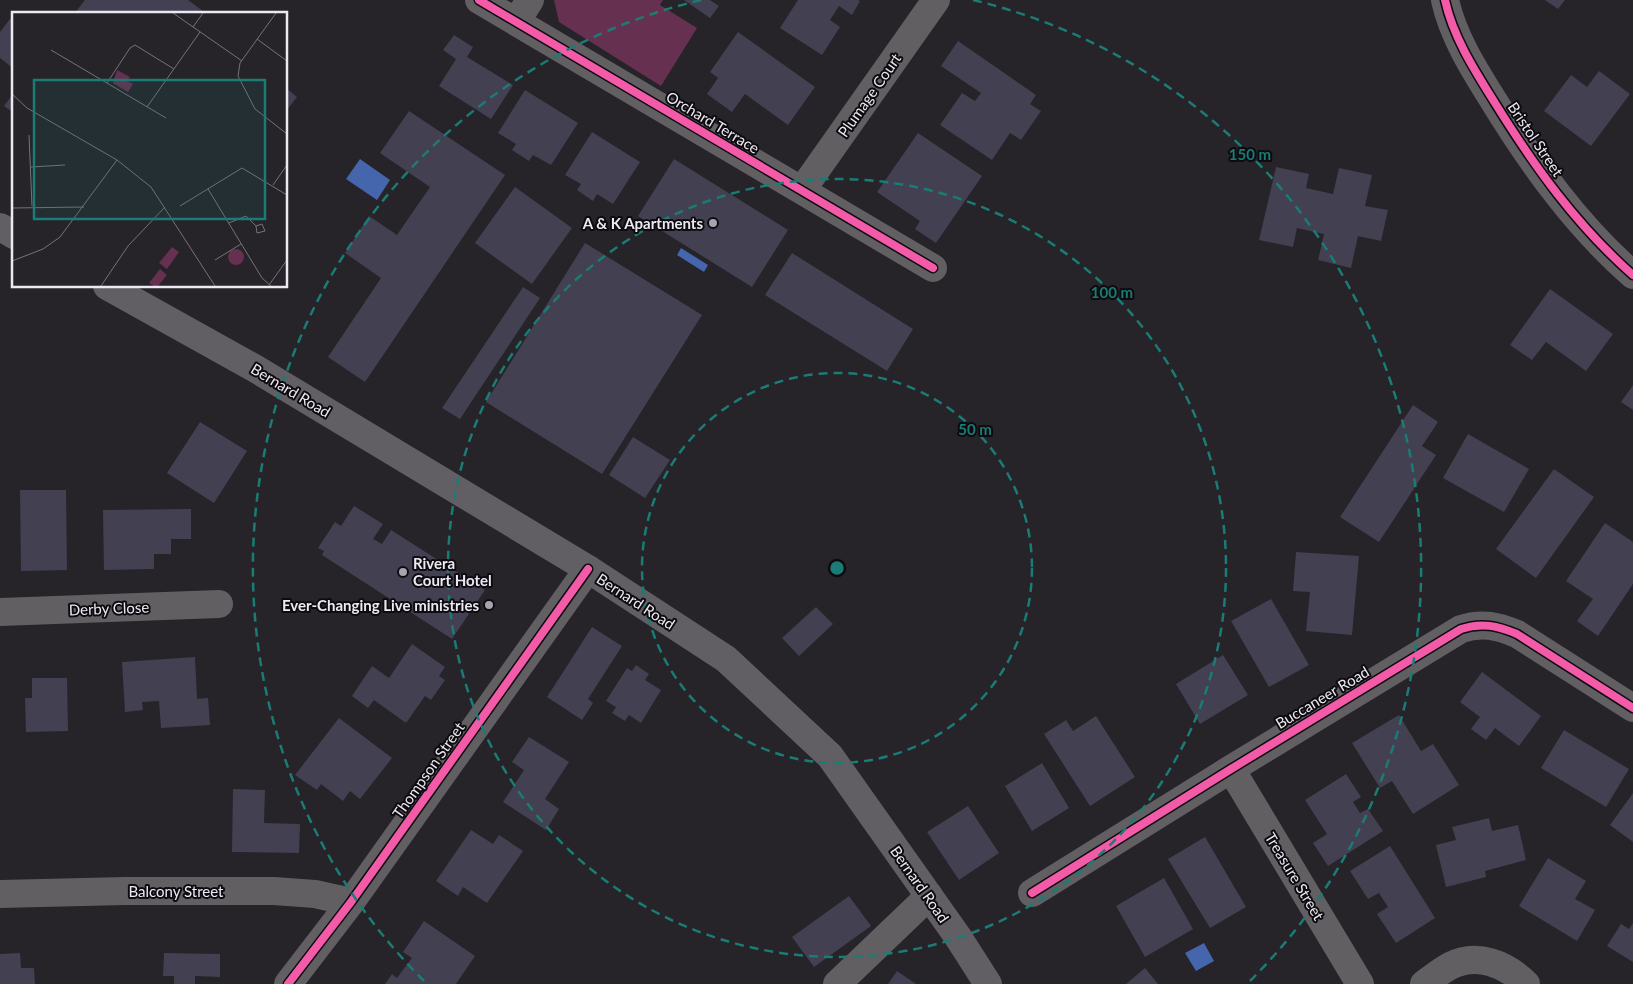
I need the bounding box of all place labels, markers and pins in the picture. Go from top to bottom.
place label: A & K Apartments [582,214,703,232]
marker: A & K Apartments [707,217,719,229]
place label: Rivera Court Hotel [413,554,492,589]
centre of rings [828,559,846,577]
marker: Rivera Court Hotel [397,566,409,578]
place label: Ever-Changing Live ministries [282,596,479,614]
marker: Ever-Changing Live ministries [483,599,495,611]

